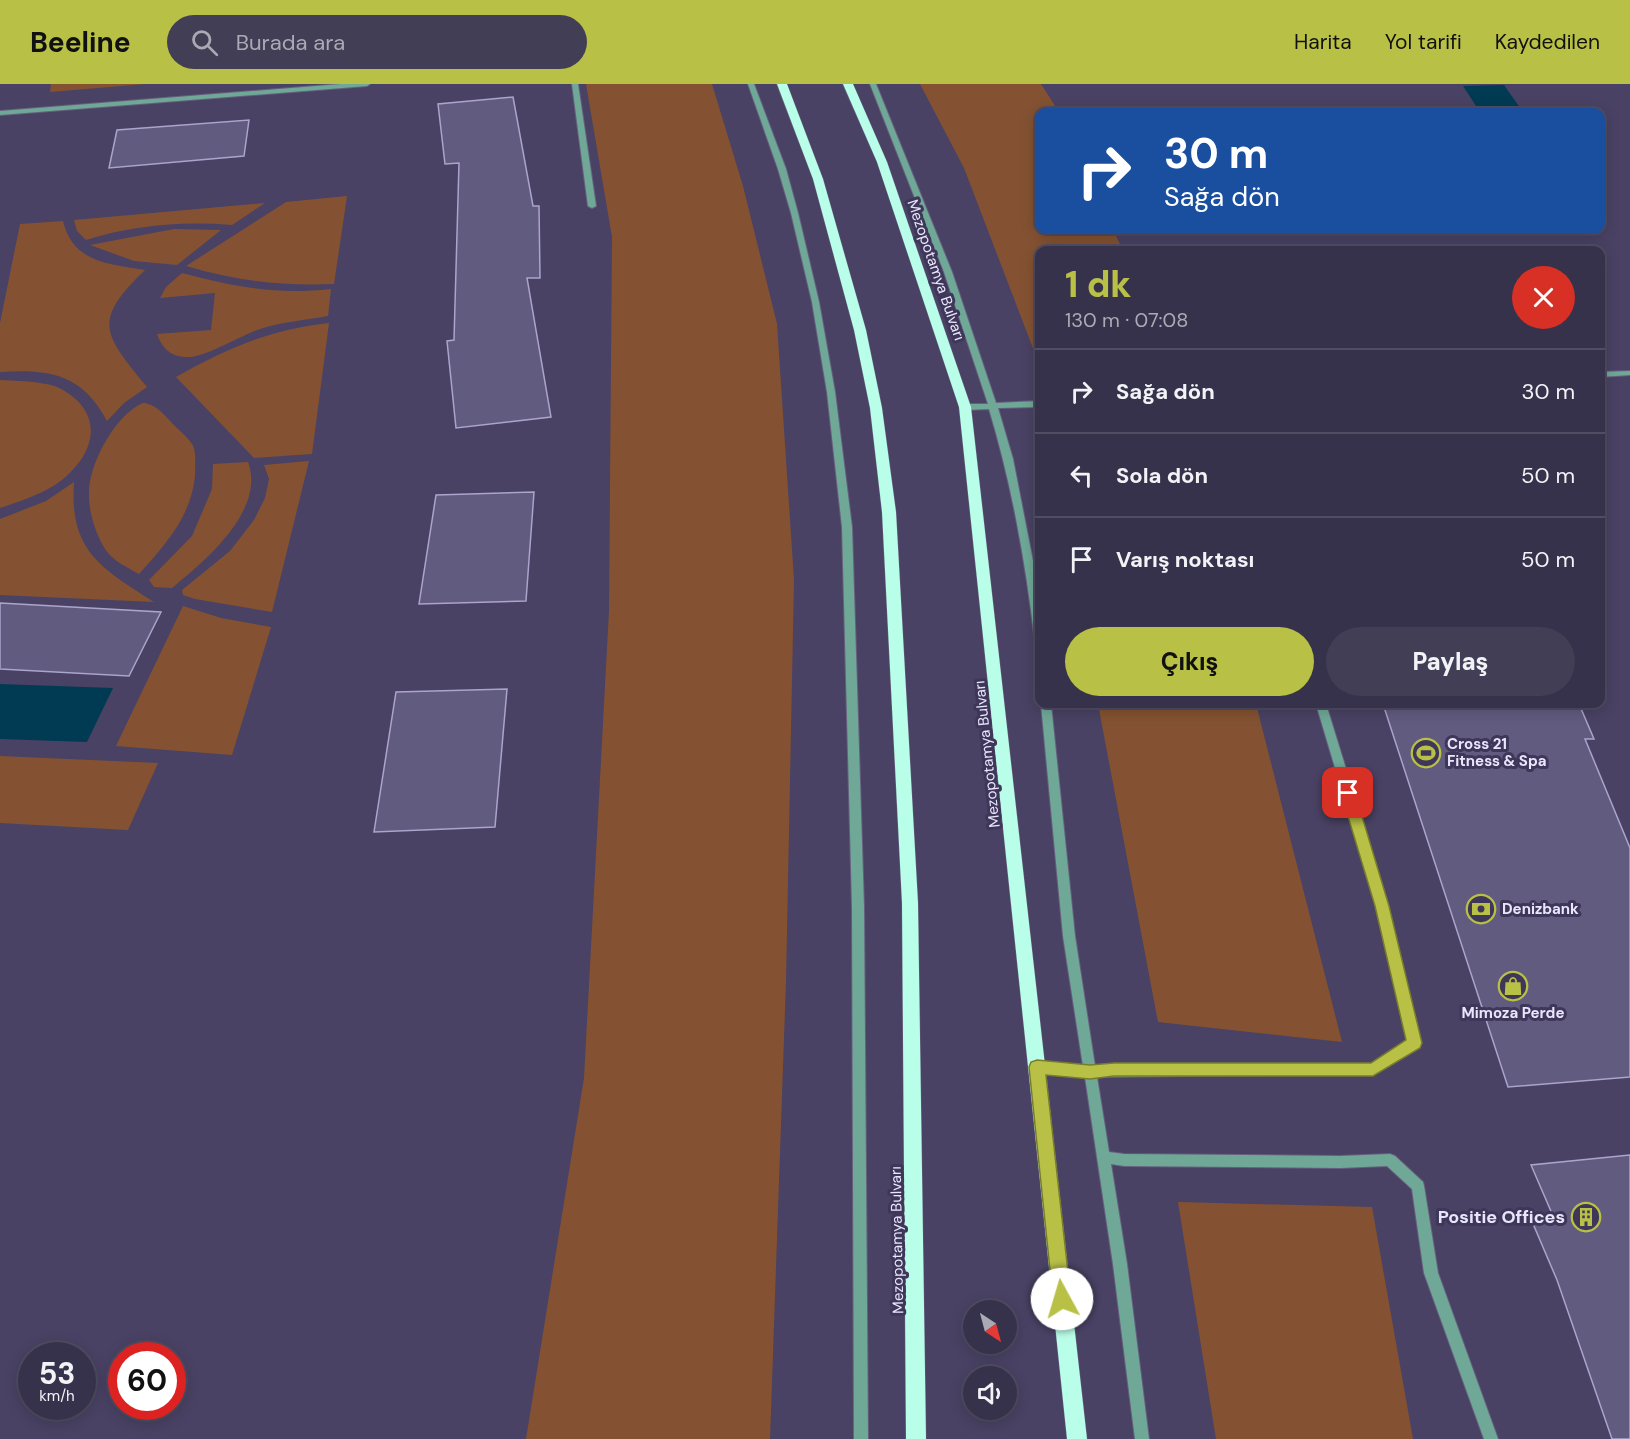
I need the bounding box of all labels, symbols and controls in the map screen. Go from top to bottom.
search box [167,15,587,69]
text: Beeline [30,24,131,61]
icon: search [188,26,221,59]
text: Burada ara [236,28,345,57]
text: Harita [1294,28,1352,56]
text: Yol tarifi [1385,28,1462,56]
text: Kaydedilen [1495,28,1600,56]
text: 30 m [1164,126,1268,181]
icon: right [1065,132,1143,210]
text: Sağa dön [1164,179,1280,214]
street label: Mezopotamya Bulvarı [903,197,969,343]
text: 1 dk [1065,261,1131,308]
button: close [1512,266,1575,329]
text: 130 m · 07:08 [1065,307,1188,333]
icon: right [1065,375,1098,408]
text: Sağa dön [1116,377,1215,406]
text: 30 m [1521,377,1575,406]
icon: left [1065,459,1098,492]
text: Sola dön [1116,461,1208,490]
text: 50 m [1521,461,1575,490]
icon: arrive [1065,543,1098,576]
text: Varış noktası [1116,545,1254,574]
text: 50 m [1521,545,1575,574]
button: Çıkış [1065,627,1314,696]
button: Paylaş [1326,627,1575,696]
street label: Mezopotamya Bulvarı [969,680,1005,828]
place label: Cross 21 Fitness & Spa [1447,734,1547,771]
sports icon: Cross 21 Fitness & Spa [1410,737,1442,769]
pin [1322,767,1373,818]
icon: arrive [1331,776,1364,809]
bank icon: Denizbank [1465,893,1497,925]
place label: Denizbank [1502,899,1579,919]
shop icon: Mimoza Perde [1497,970,1529,1002]
place label: Mimoza Perde [1462,1003,1564,1023]
street label: Mezopotamya Bulvarı [886,1166,908,1314]
building icon: Positie Offices [1570,1201,1602,1233]
place label: Positie Offices [1438,1205,1565,1229]
position arrow [1030,1267,1094,1331]
north arrow [963,1300,1017,1354]
map controls [963,1300,1017,1420]
speed limit sign: 60 [108,1342,186,1420]
text: 53 [39,1354,75,1393]
button: sound [963,1366,1017,1420]
text: km/h [39,1386,75,1406]

